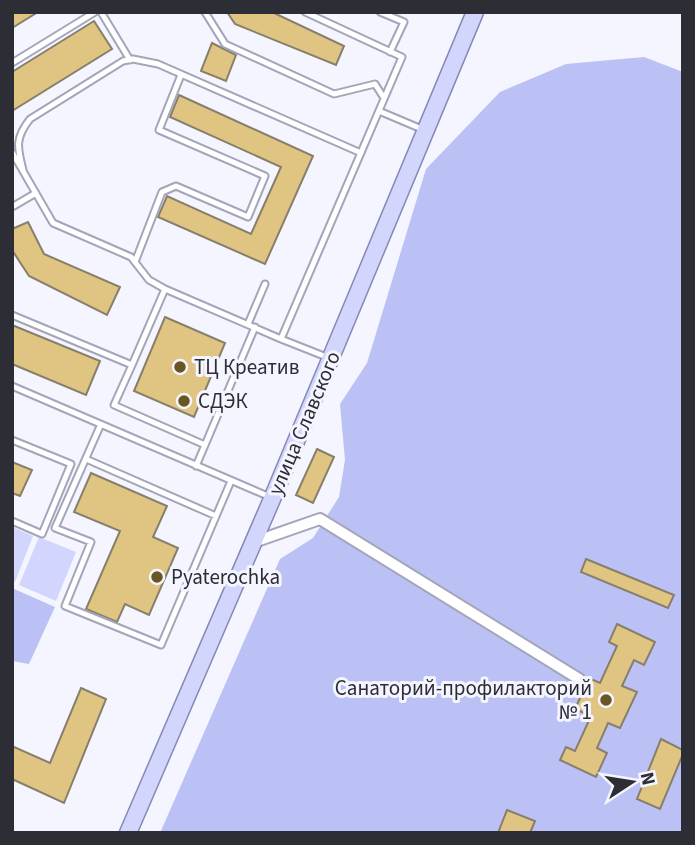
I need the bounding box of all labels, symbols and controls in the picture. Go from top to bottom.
street label: улица Славского [260,346,348,500]
place label: ТЦ Креатив [194,352,299,382]
marker: ТЦ Креатив [172,359,188,375]
place label: СДЭК [198,386,248,416]
marker: СДЭК [176,393,192,409]
place label: Pyaterochka [171,562,280,592]
marker: Pyaterochka [149,569,165,585]
place label: Санаторий-профилакторий № 1 [335,673,592,727]
marker: Санаторий-профилакторий № 1 [598,692,614,708]
north arrow [597,747,667,817]
text: N [633,770,662,788]

